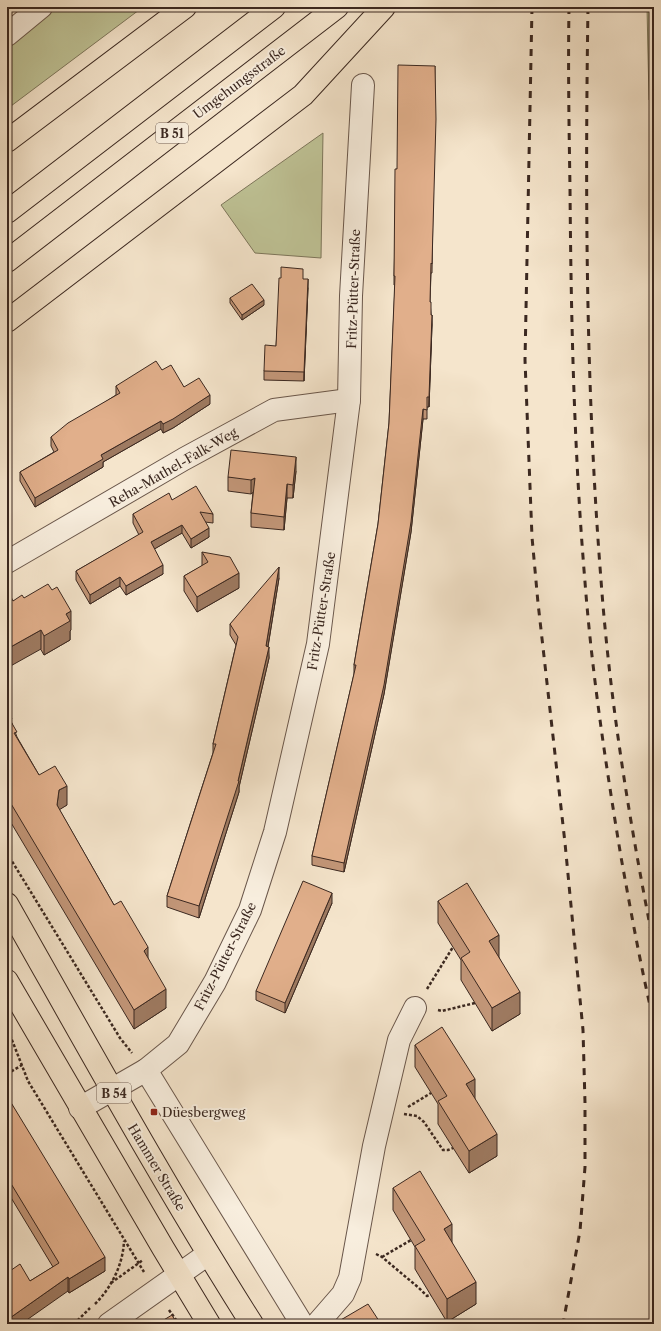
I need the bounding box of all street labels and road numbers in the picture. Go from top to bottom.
street label: Umgehungsstraße [190,42,288,122]
road number: B 51 [156,123,188,143]
street label: Fritz-Pütter-Straße [343,229,363,349]
street label: Reha-Mathel-Falk-Weg [106,424,240,510]
street label: Fritz-Pütter-Straße [304,551,338,671]
street label: Fritz-Pütter-Straße [191,899,259,1013]
road number: B 54 [97,1083,131,1103]
street label: Hammer Straße [125,1120,189,1214]

